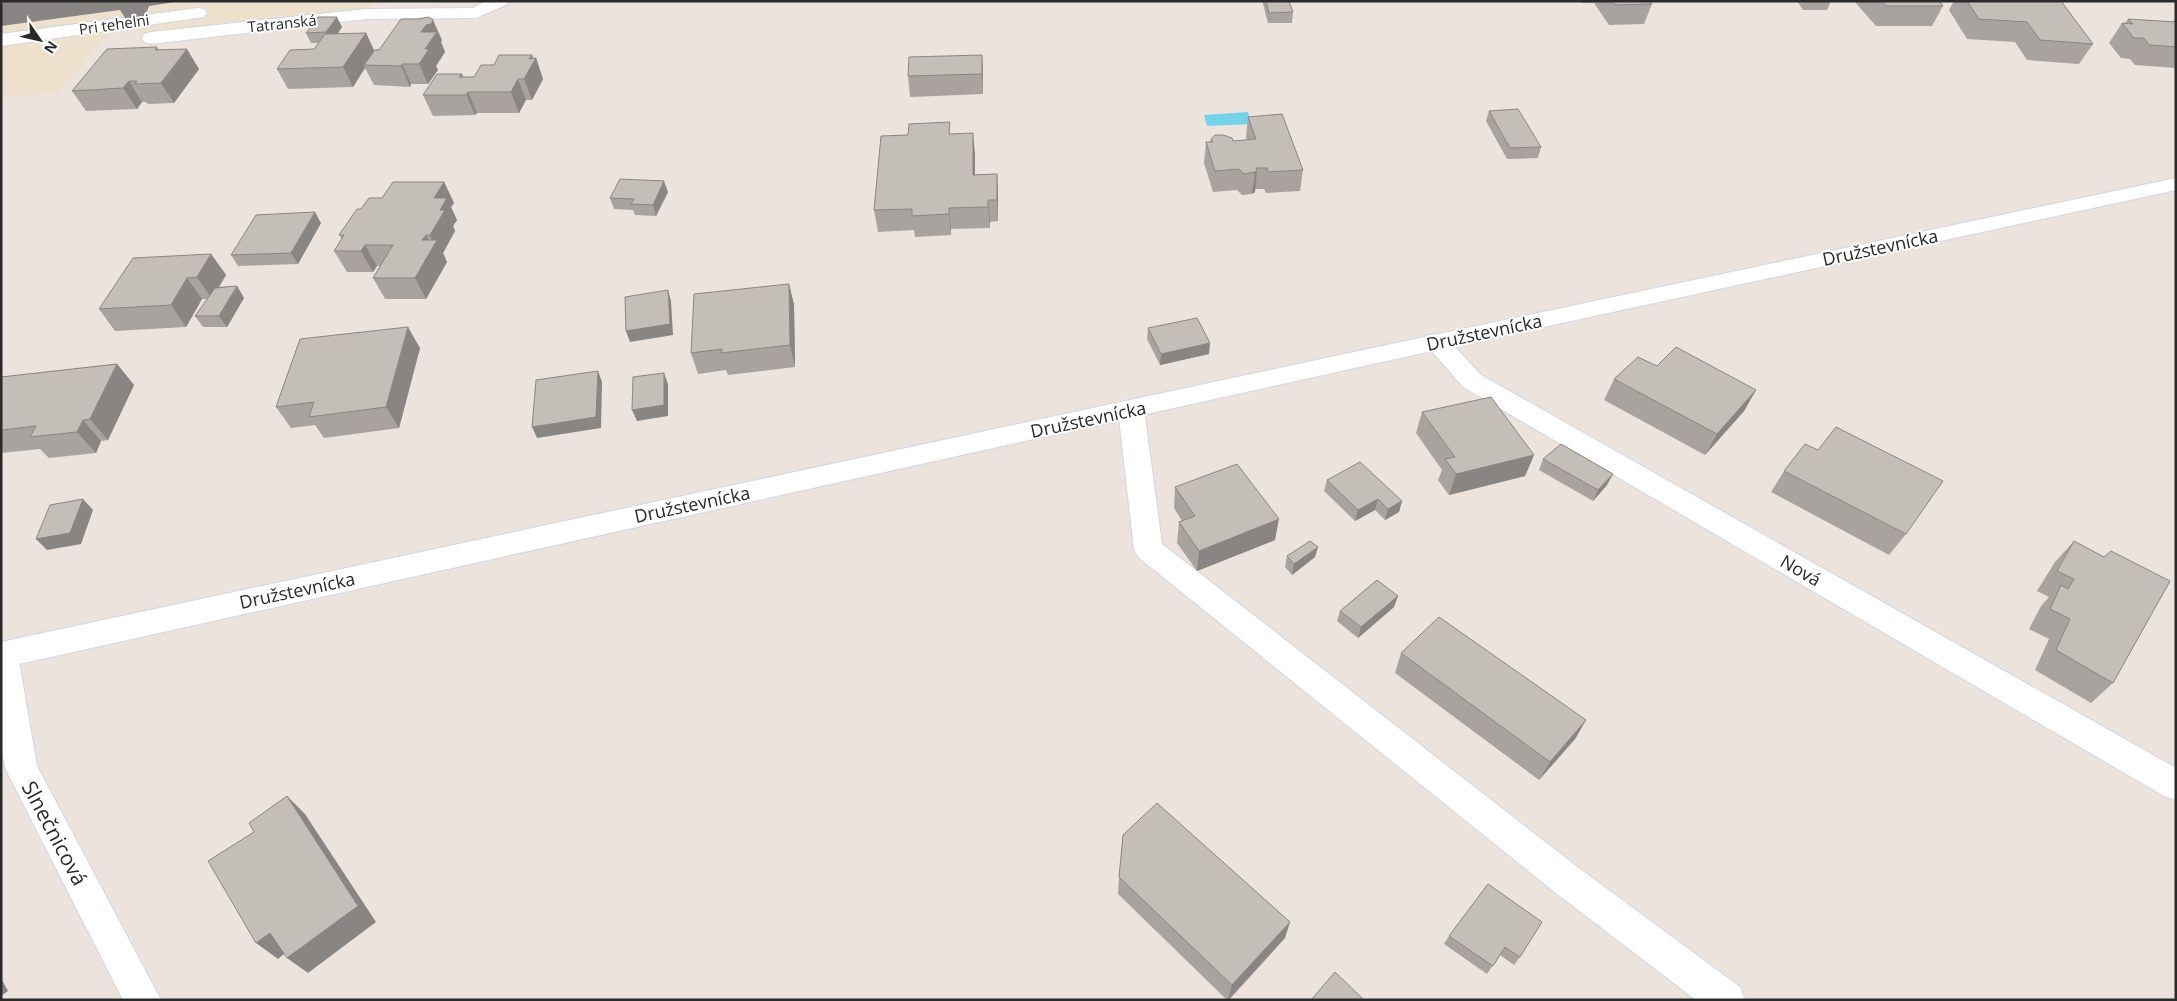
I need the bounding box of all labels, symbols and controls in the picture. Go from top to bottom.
street label: Pri tehelni [77,9,151,39]
street label: Tatranská [247,9,317,37]
north arrow [15,15,65,65]
text: N [40,38,62,58]
street label: Družstevnícka [1820,223,1940,271]
street label: Družstevnícka [1424,308,1544,356]
street label: Družstevnícka [1028,395,1148,443]
street label: Družstevnícka [632,480,752,528]
street label: Nová [1776,549,1826,591]
street label: Družstevnícka [237,566,357,614]
street label: Slnečnicová [16,776,94,890]

